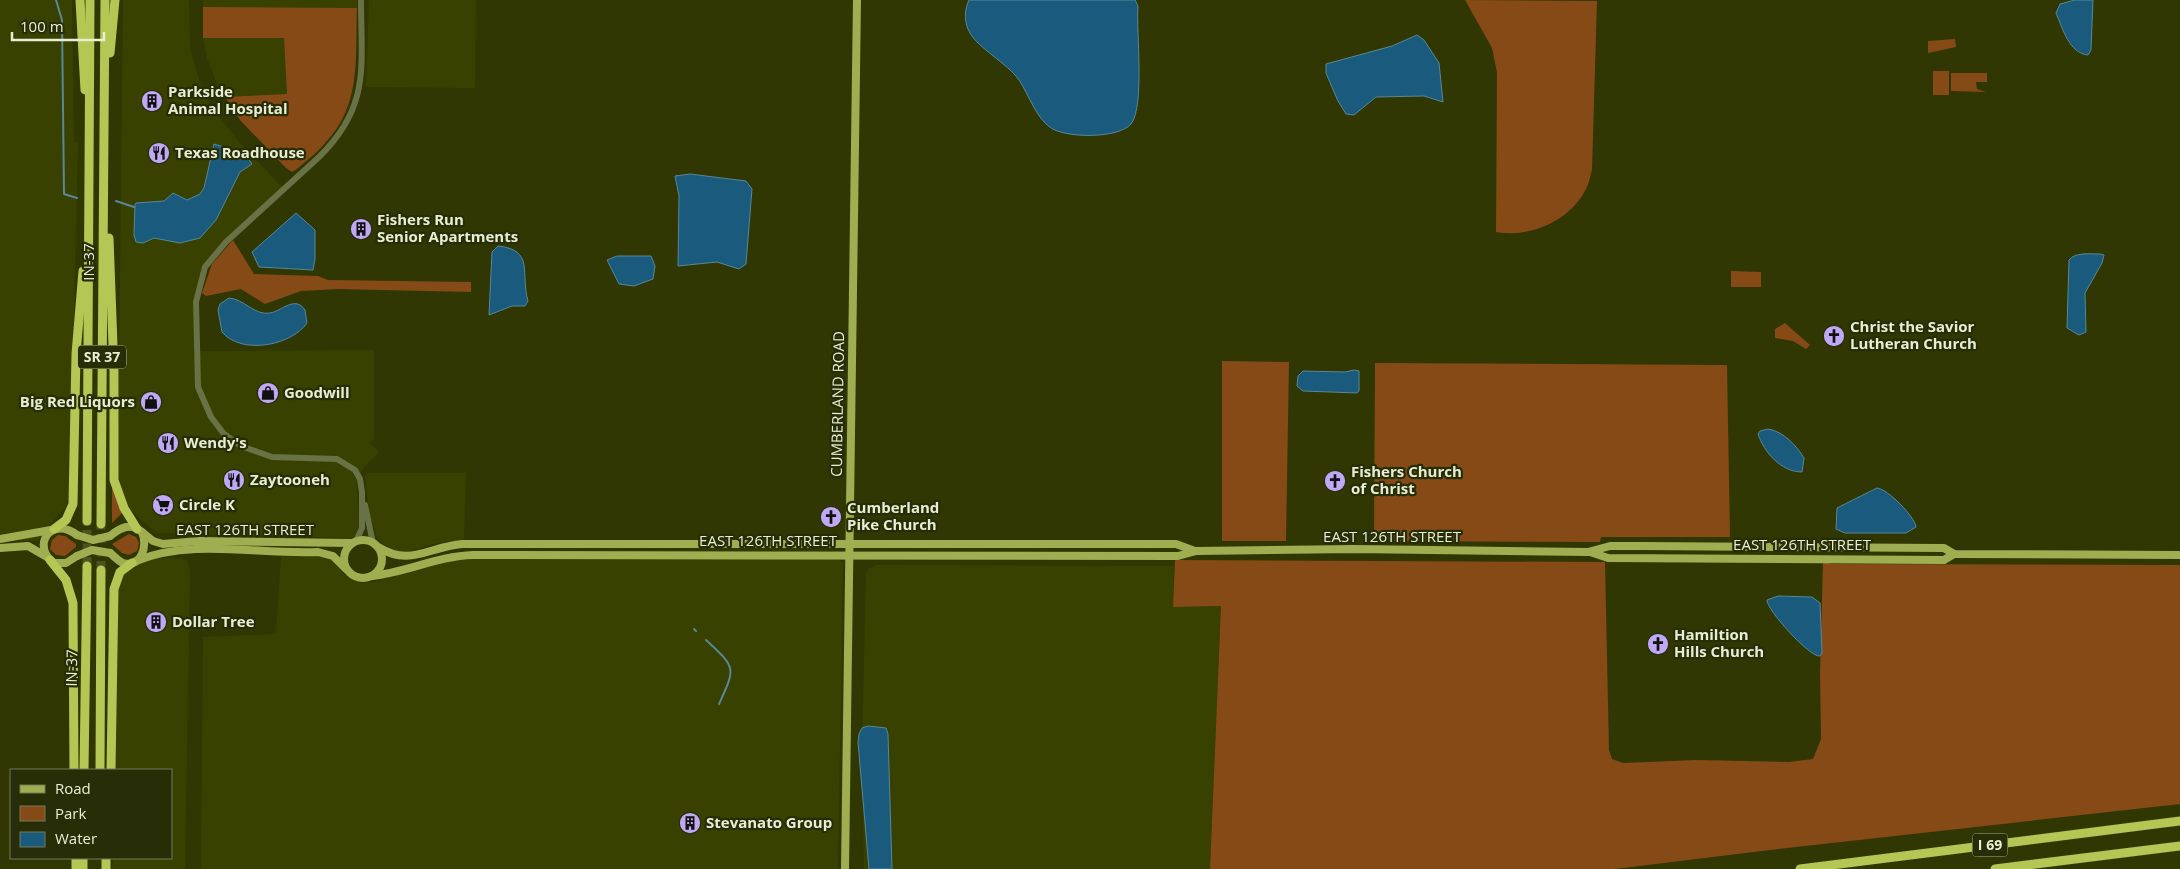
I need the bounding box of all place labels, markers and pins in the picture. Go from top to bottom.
place label: Parkside Animal Hospital [168,81,288,118]
building icon: Parkside Animal Hospital [140,89,164,113]
restaurant icon: Texas Roadhouse [147,141,171,165]
place label: Texas Roadhouse [175,142,305,162]
place label: Fishers Run Senior Apartments [377,209,518,246]
building icon: Fishers Run Senior Apartments [349,217,373,241]
place label: Christ the Savior Lutheran Church [1850,316,1977,353]
church icon: Christ the Savior Lutheran Church [1822,324,1846,348]
shop icon: Goodwill [256,381,280,405]
place label: Goodwill [284,382,350,402]
shop icon: Big Red Liquors [139,390,163,414]
place label: Big Red Liquors [20,391,135,411]
restaurant icon: Wendy's [156,431,180,455]
place label: Wendy's [184,432,247,452]
place label: Fishers Church of Christ [1351,461,1462,498]
restaurant icon: Zaytooneh [222,468,246,492]
place label: Zaytooneh [250,469,330,489]
church icon: Fishers Church of Christ [1323,469,1347,493]
supermarket icon: Circle K [151,493,175,517]
place label: Circle K [179,494,235,514]
place label: Cumberland Pike Church [847,497,939,534]
church icon: Cumberland Pike Church [819,505,843,529]
building icon: Dollar Tree [144,610,168,634]
place label: Dollar Tree [172,611,255,631]
place label: Hamiltion Hills Church [1674,624,1764,661]
church icon: Hamiltion Hills Church [1646,632,1670,656]
building icon: Stevanato Group [678,811,702,835]
place label: Stevanato Group [706,812,832,832]

